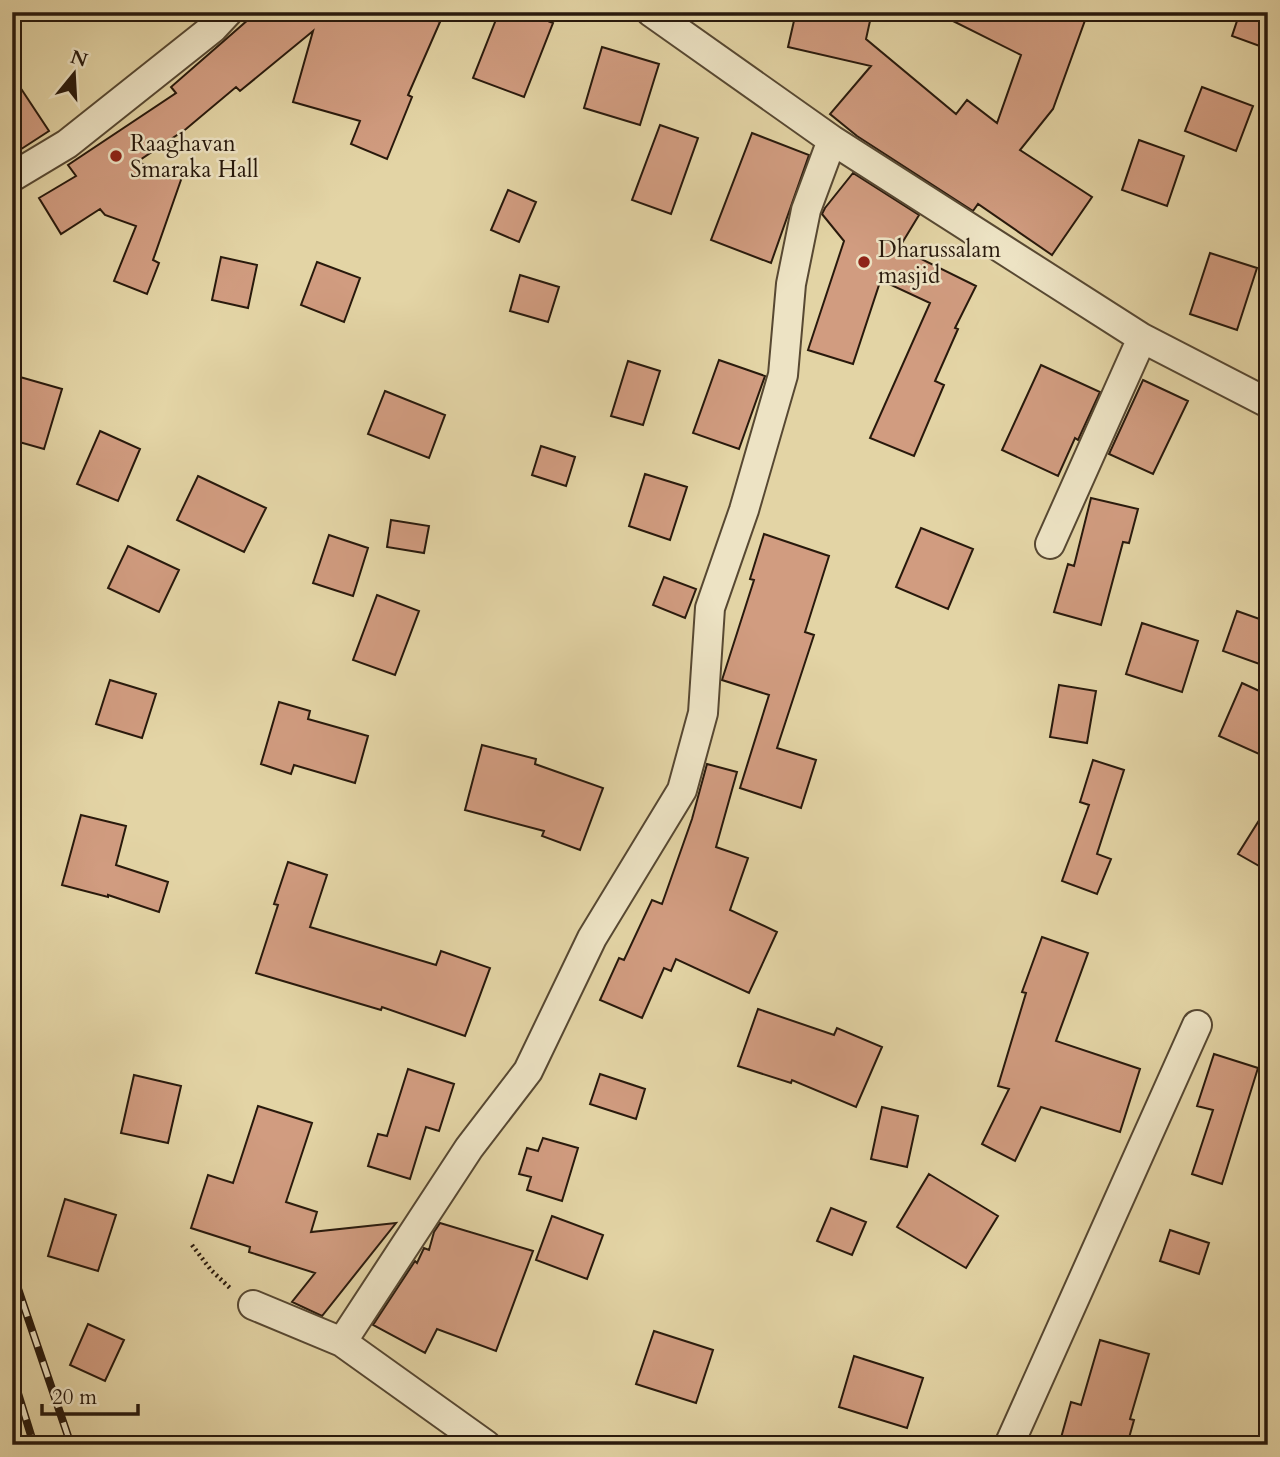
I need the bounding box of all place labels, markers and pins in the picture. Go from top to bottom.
place label: Raaghavan Smaraka Hall [130,128,259,185]
marker: Raaghavan Smaraka Hall [108,148,124,164]
place label: Dharussalam masjid [878,234,1001,291]
marker: Dharussalam masjid [856,254,872,270]

